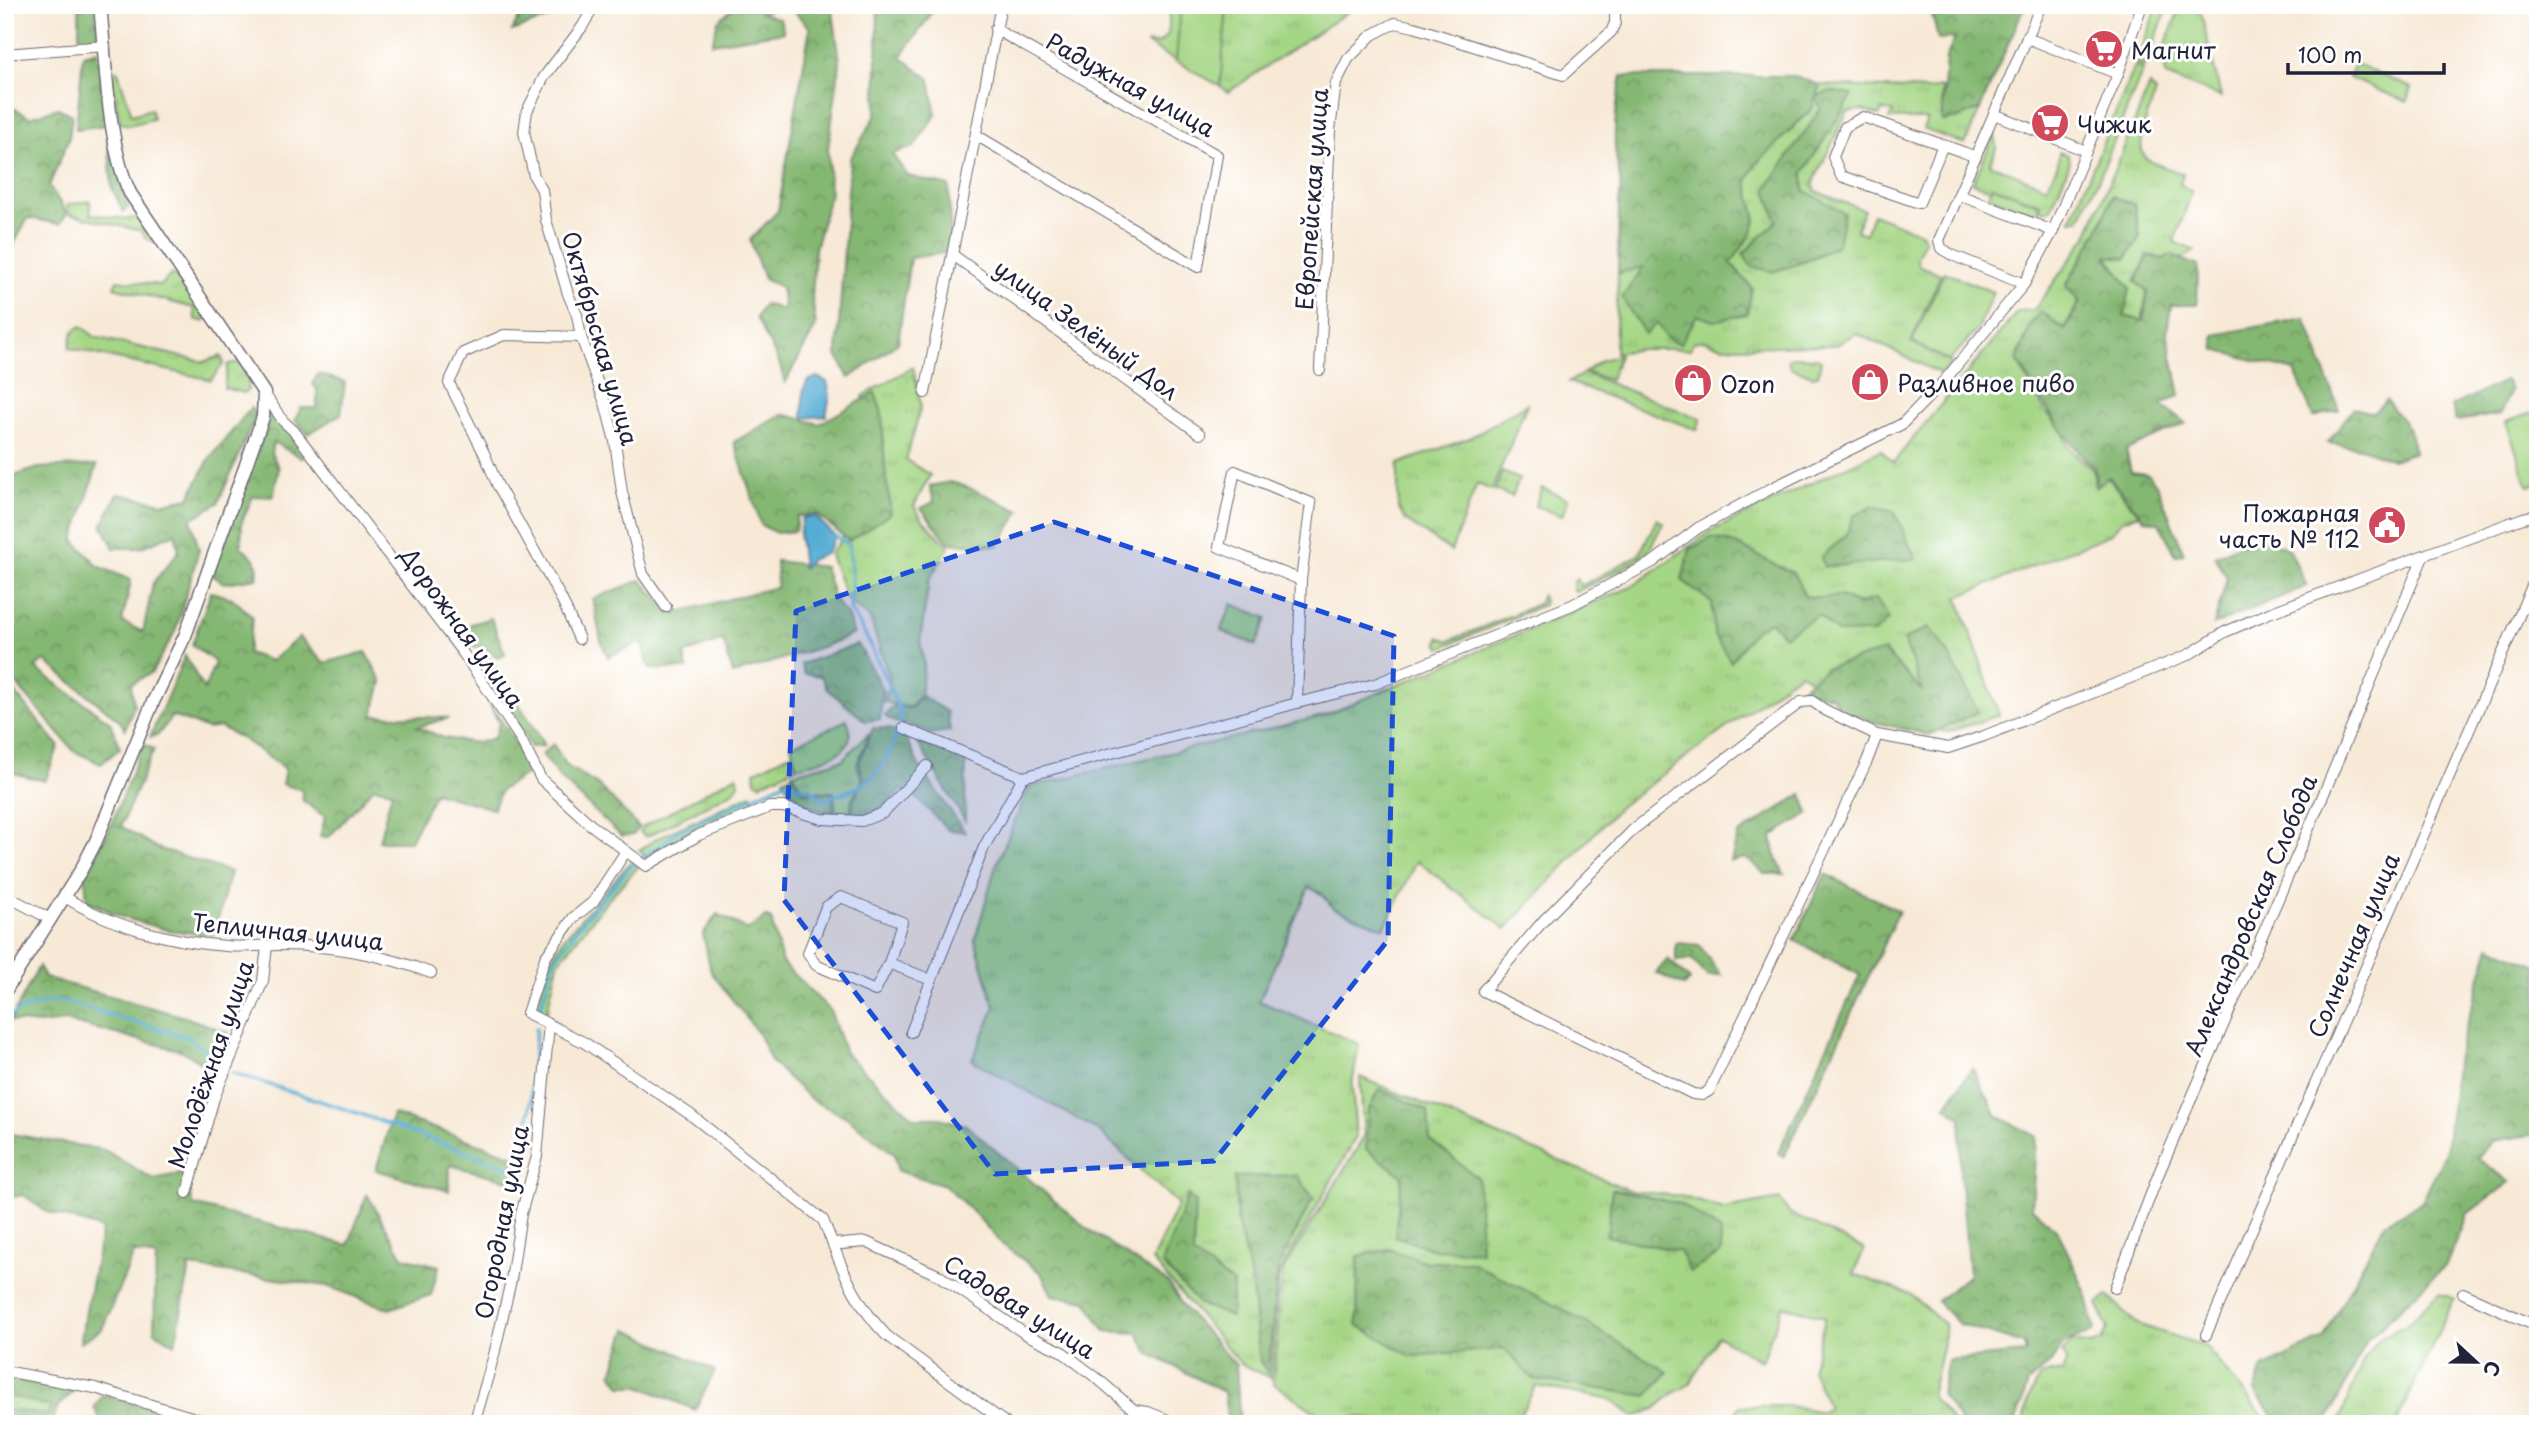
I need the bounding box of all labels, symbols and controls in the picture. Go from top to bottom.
street label: Радужная улица [1040,23,1222,145]
supermarket icon: Магнит [2083,28,2125,70]
place label: Магнит [2131,32,2217,67]
scale bar [2288,32,2443,76]
text: 100 m [2298,38,2362,70]
street label: Европейская улица [1286,86,1336,311]
supermarket icon: Чижик [2029,102,2071,144]
place label: Чижик [2077,106,2152,141]
street label: Октябрьская улица [554,227,648,450]
street label: улица Зелёный Дол [987,250,1187,408]
shop icon: Разливное пиво [1849,361,1891,403]
shop icon: Ozon [1672,362,1714,404]
place label: Разливное пиво [1897,365,2075,400]
place label: Ozon [1720,366,1775,401]
place label: Пожарная часть № 112 [2219,495,2360,556]
public building icon: Пожарная часть № 112 [2366,504,2408,546]
street label: Дорожная улица [392,539,534,715]
street label: Александровская Слобода [2175,768,2326,1061]
street label: Солнечная улица [2298,847,2408,1043]
street label: Тепличная улица [191,904,386,958]
street label: Молодёжная улица [158,955,262,1173]
street label: Огородная улица [465,1121,537,1322]
street label: Садовая улица [937,1245,1103,1367]
north arrow [2442,1328,2512,1398]
text: С [2477,1357,2508,1381]

